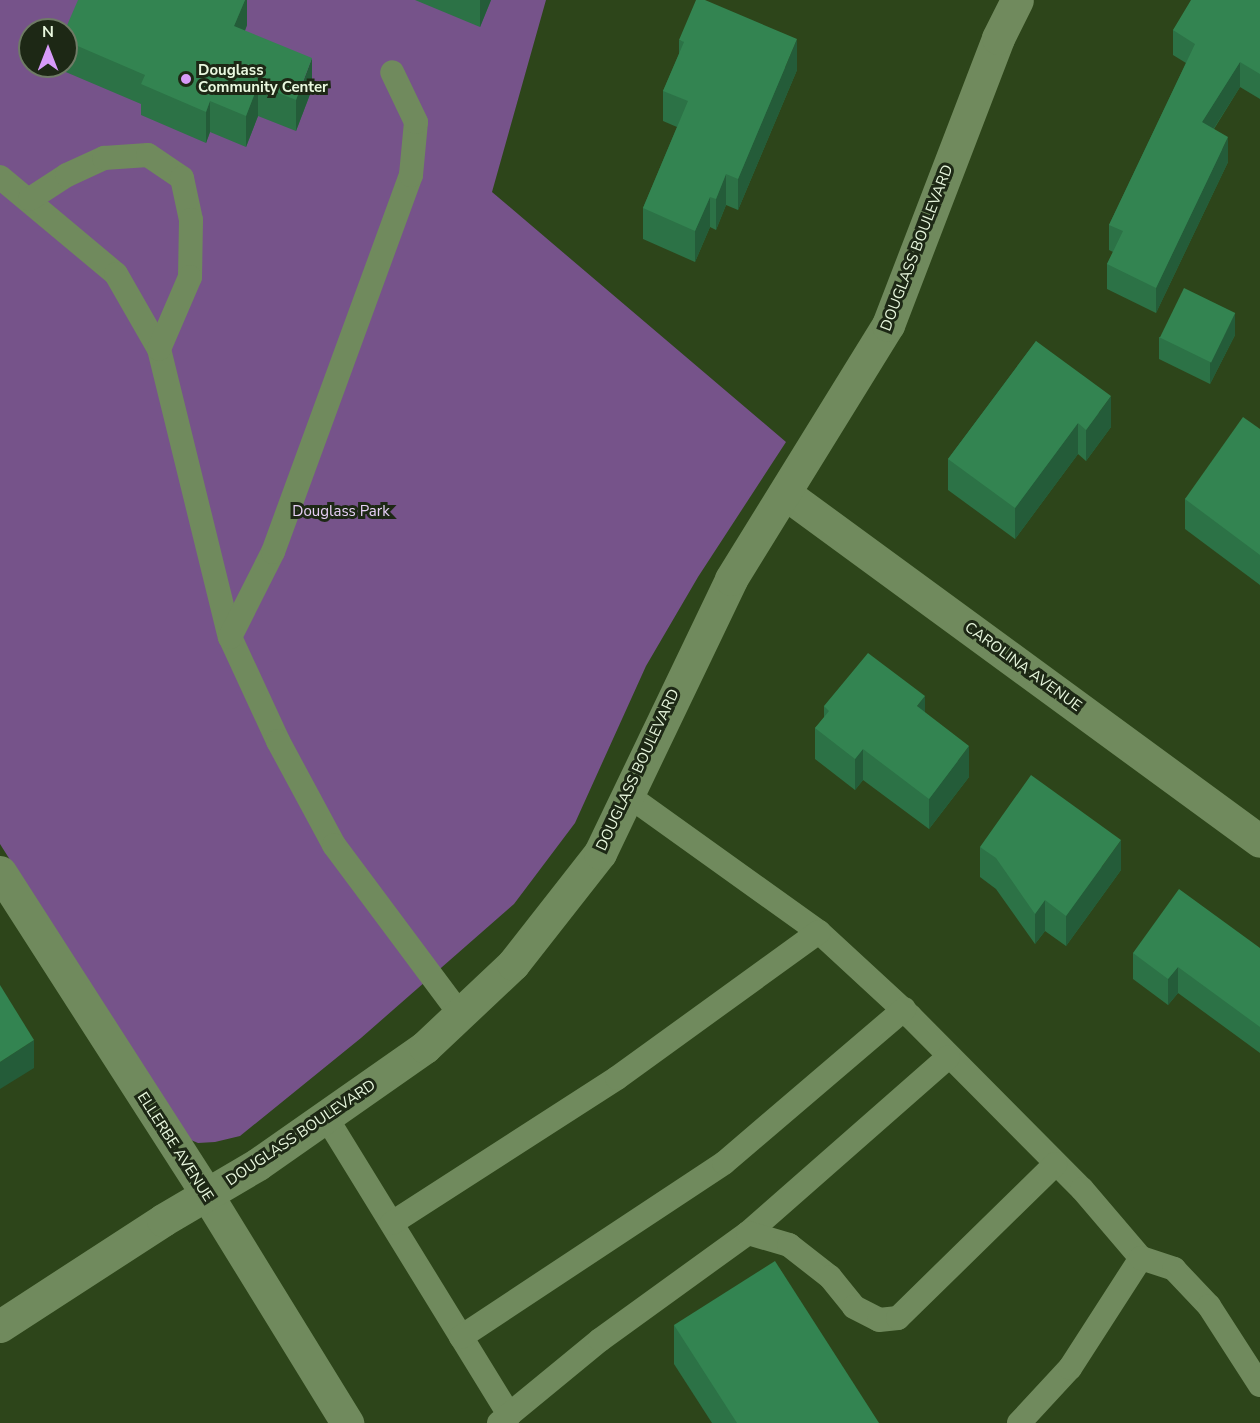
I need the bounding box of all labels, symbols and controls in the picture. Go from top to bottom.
north arrow [18,18,78,78]
text: N [42,21,54,43]
place label: Douglass Community Center [198,61,328,96]
marker: Douglass Community Center [179,72,193,86]
street label: DOUGLASS BOULEVARD [877,162,957,334]
park label: Douglass Park [292,503,390,521]
street label: CAROLINA AVENUE [961,619,1085,715]
street label: DOUGLASS BOULEVARD [593,686,683,854]
street label: DOUGLASS BOULEVARD [223,1076,379,1190]
street label: ELLERBE AVENUE [133,1089,217,1205]

